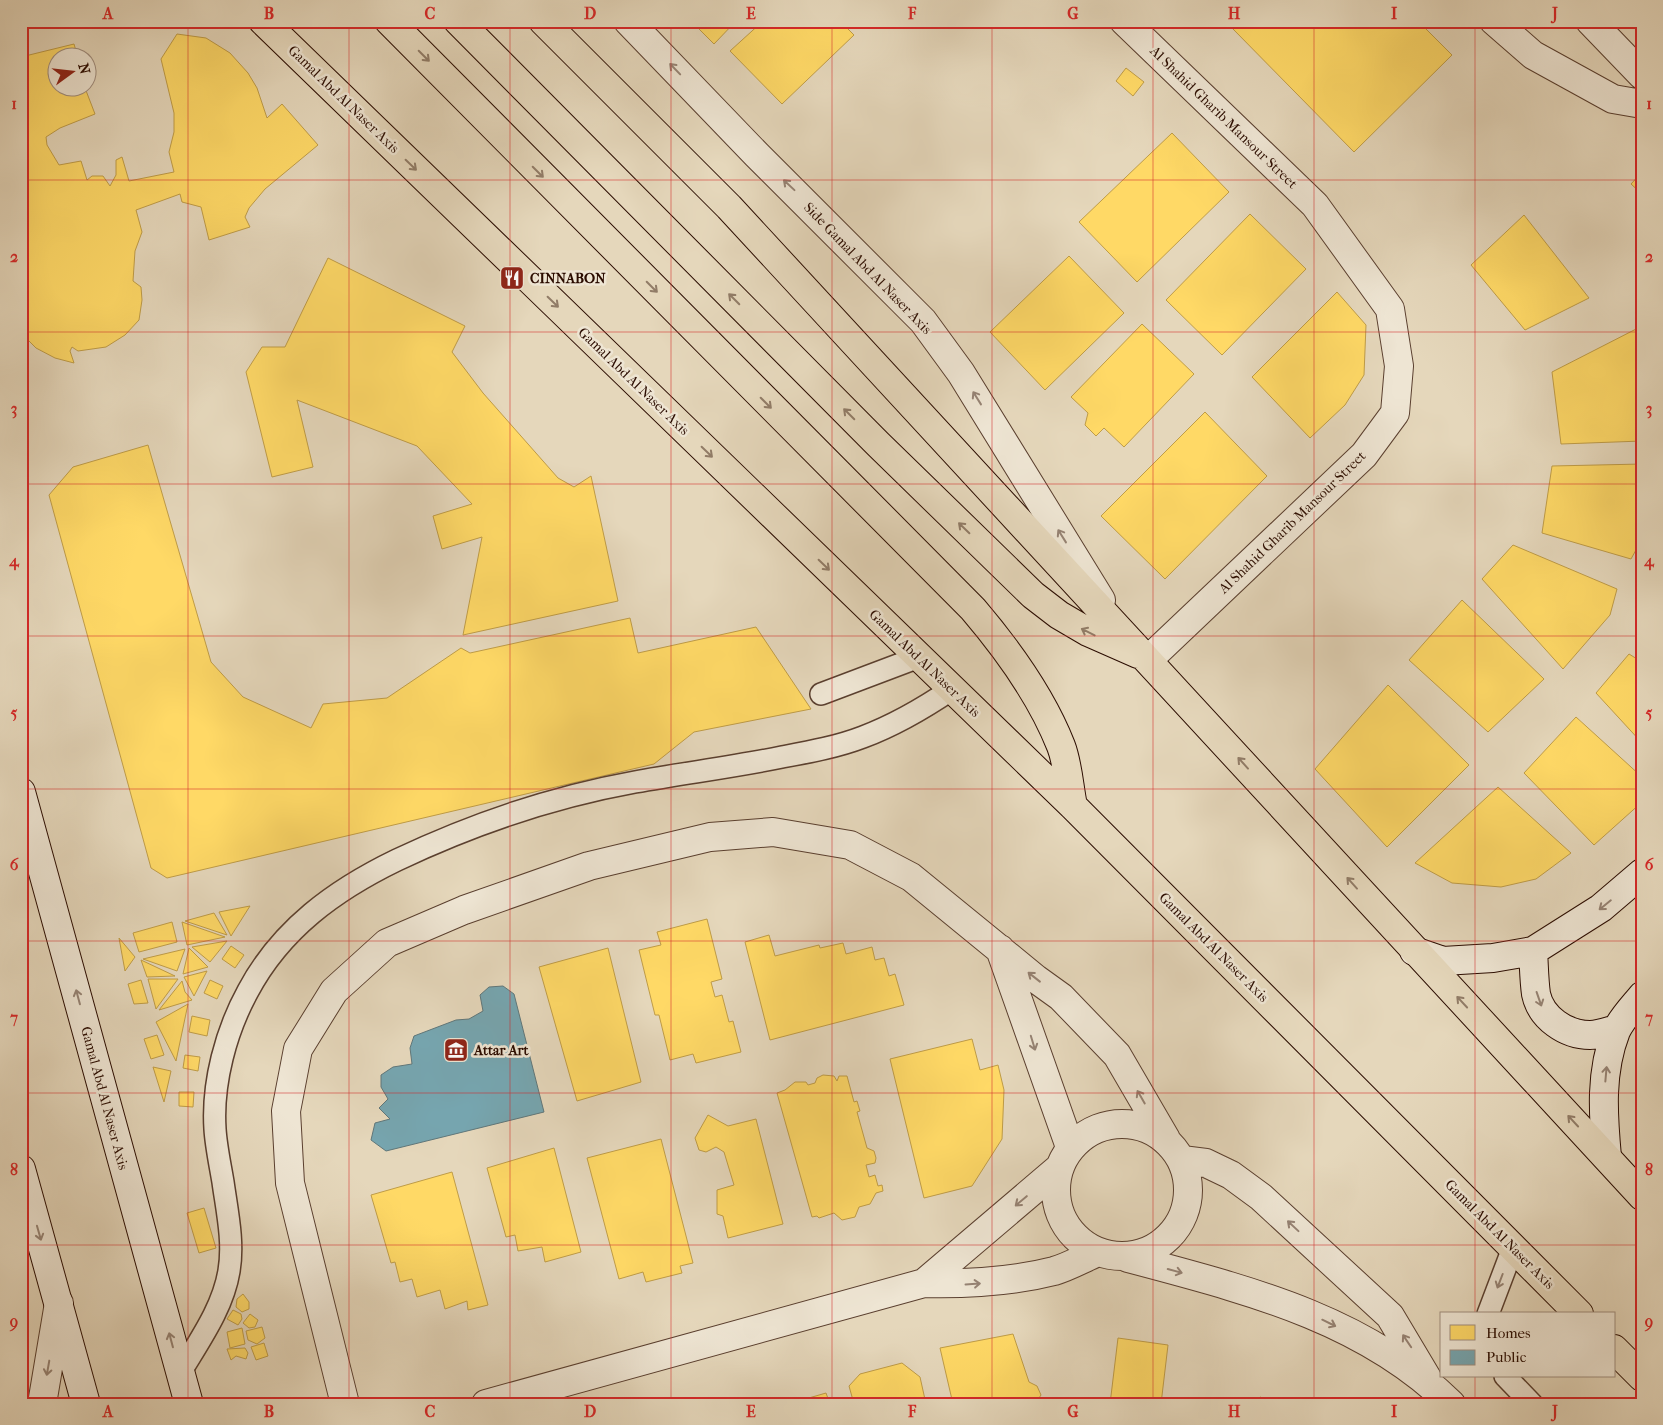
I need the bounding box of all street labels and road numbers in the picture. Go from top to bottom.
street label: Gamal Abd Al Naser Axis [285,42,403,157]
street label: Al Shahid Gharib Mansour Street [1146,42,1301,192]
street label: Side Gamal Abd Al Naser Axis [800,199,935,338]
street label: Gamal Abd Al Naser Axis [575,324,693,439]
street label: Al Shahid Gharib Mansour Street [1215,447,1369,598]
street label: Gamal Abd Al Naser Axis [866,606,984,721]
street label: Gamal Abd Al Naser Axis [1155,889,1272,1006]
street label: Gamal Abd Al Naser Axis [77,1025,132,1172]
street label: Gamal Abd Al Naser Axis [1441,1176,1558,1293]

